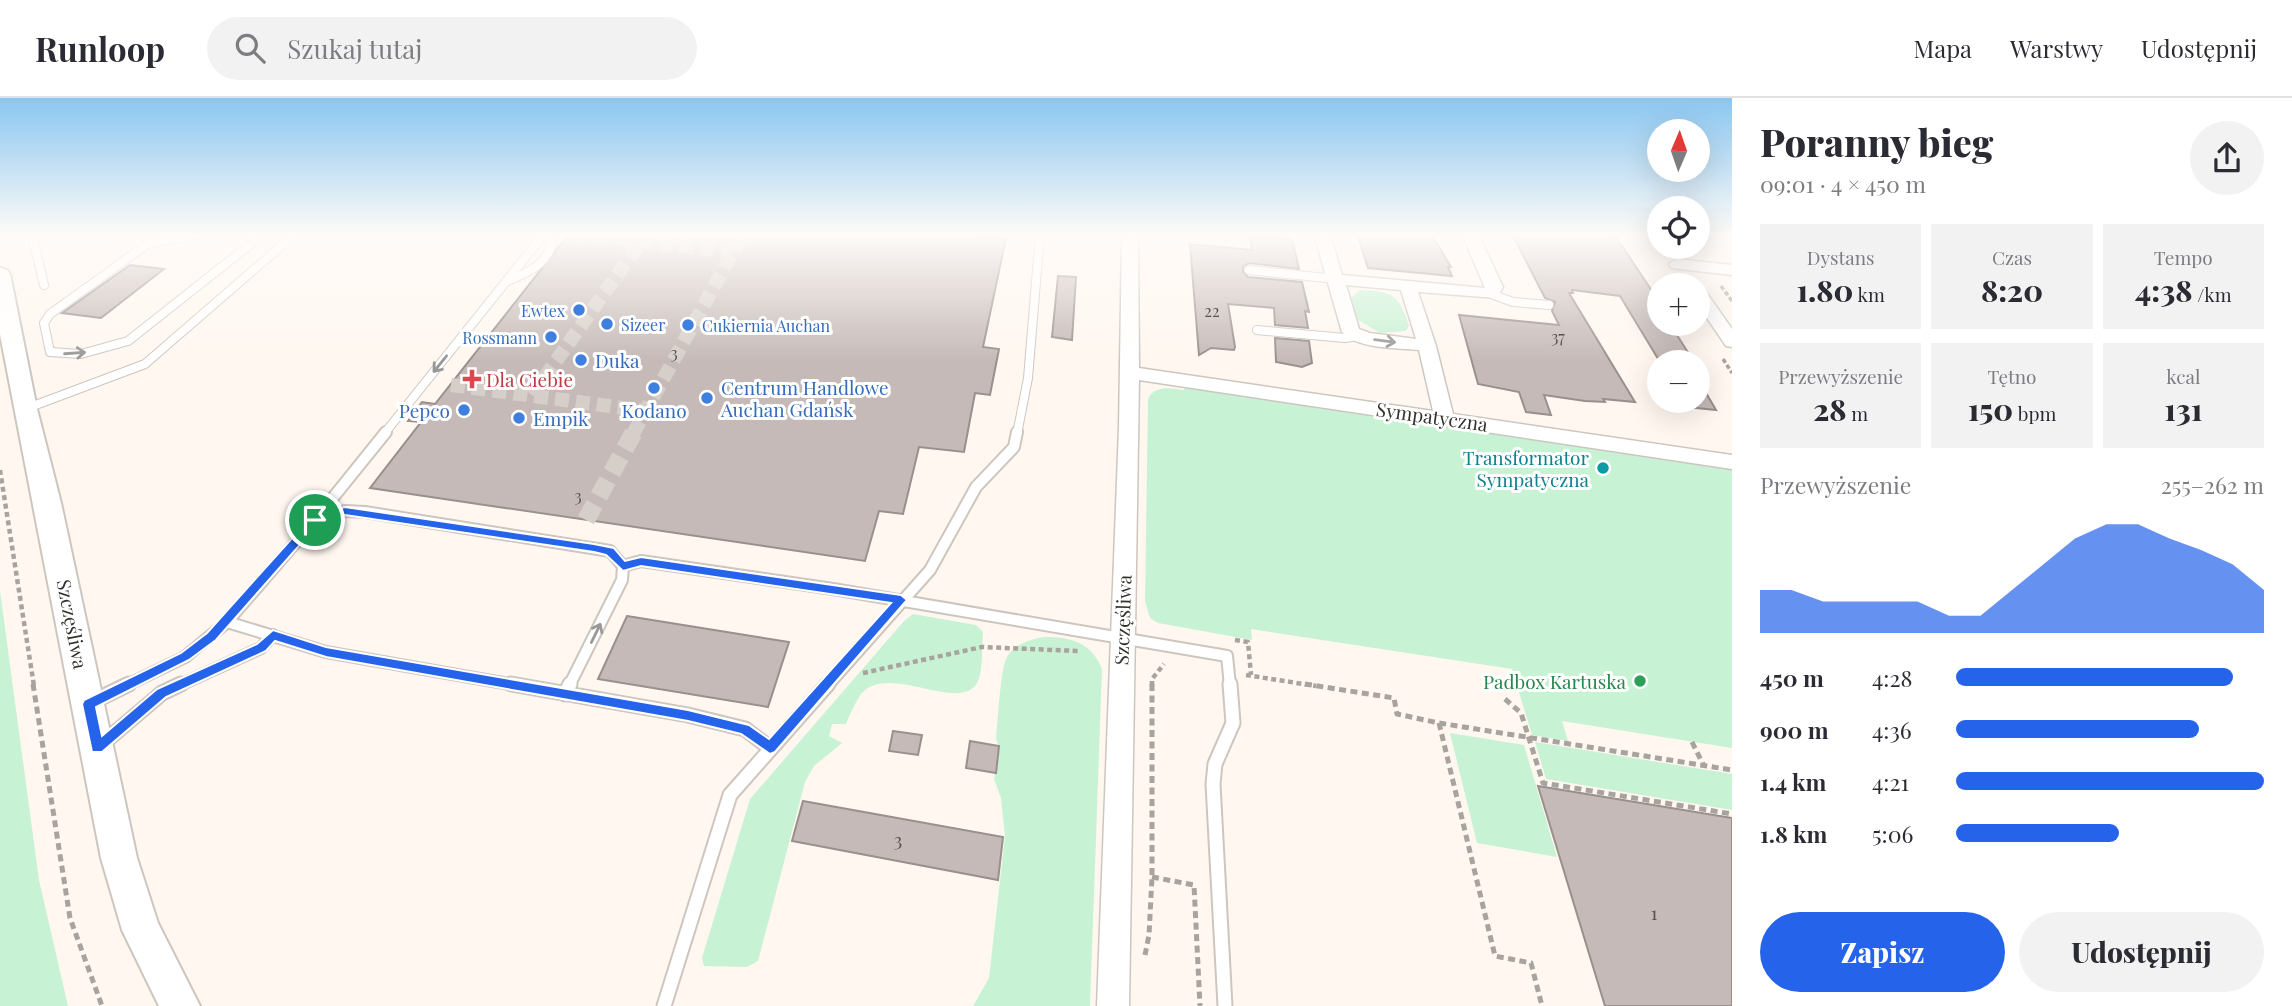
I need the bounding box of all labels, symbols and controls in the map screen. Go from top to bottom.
search box [207,17,697,80]
text: Runloop [35,26,165,70]
icon: search [231,29,269,67]
text: Szukaj tutaj [287,31,422,66]
text: Mapa [1913,32,1972,64]
text: Warstwy [2010,32,2103,64]
text: Udostępnij [2141,32,2257,64]
text: Poranny bieg [1760,116,1993,167]
north arrow [1647,119,1710,182]
map controls [1647,119,1710,413]
button: share [2190,121,2264,195]
text: 09:01 · 4 × 450 m [1760,168,1926,199]
button: locate [1647,196,1710,259]
text: Dystans [1807,244,1875,270]
text: Czas [1992,244,2032,270]
text: Tempo [2154,244,2213,270]
text: 1.80 [1796,270,1853,310]
text: 8:20 [1981,270,2043,310]
text: 4:38 [2135,270,2192,310]
button: + [1647,273,1710,336]
text: km [1853,281,1885,307]
text: /km [2192,281,2232,307]
place label: Ewtex [521,300,566,321]
house number: 22 [1204,300,1220,321]
marker: Ewtex [571,302,587,318]
place label: Sizeer [621,314,665,335]
place label: Cukiernia Auchan [702,315,831,336]
marker: Sizeer [599,316,615,332]
marker: Cukiernia Auchan [680,317,696,333]
house number: 37 [1551,326,1565,347]
place label: Rossmann [462,327,537,348]
marker: Rossmann [543,329,559,345]
one-way arrow [1373,335,1396,348]
house number: 3 [670,342,678,363]
one-way arrow [63,346,85,359]
place label: Duka [595,347,640,373]
button: − [1647,350,1710,413]
marker: Duka [573,352,589,368]
one-way arrow [433,354,448,373]
text: Przewyższenie [1778,363,1903,389]
text: Tętno [1987,363,2037,389]
text: kcal [2166,363,2200,389]
place label: Dla Ciebie [486,366,573,392]
marker: Dla Ciebie [464,371,480,387]
place label: Centrum Handlowe Auchan Gdańsk [720,374,889,422]
marker: Kodano [646,380,662,396]
text: 28 [1813,389,1847,429]
text: 150 [1968,389,2013,429]
text: 131 [2164,389,2202,429]
marker: Centrum Handlowe Auchan Gdańsk [699,390,715,406]
street label: Sympatyczna [1375,395,1490,437]
place label: Pepco [399,397,450,423]
place label: Kodano [621,397,687,423]
text: m [1847,400,1868,426]
text: bpm [2013,400,2056,426]
marker: Pepco [456,402,472,418]
place label: Empik [533,405,589,431]
marker: Empik [511,410,527,426]
place label: Transformator Sympatyczna [1463,444,1590,492]
marker: Transformator Sympatyczna [1595,460,1611,476]
text: Przewyższenie [1760,469,1911,500]
text: 255–262 m [2161,469,2264,500]
house number: 3 [574,485,582,506]
pin [285,490,345,550]
icon: arrive [296,501,334,539]
street label: Szczęśliwa [1107,574,1137,666]
street label: Szczęśliwa [52,577,95,672]
one-way arrow [589,623,603,644]
text: 450 m [1760,662,1824,693]
text: 4:28 [1872,662,1912,693]
place label: Padbox Kartuska [1483,668,1627,694]
marker: Padbox Kartuska [1632,673,1648,689]
text: 900 m [1760,714,1829,745]
text: 4:36 [1872,714,1912,745]
text: 1.4 km [1760,766,1826,797]
text: 4:21 [1872,766,1909,797]
text: 1.8 km [1760,818,1827,849]
text: 5:06 [1872,818,1913,849]
house number: 3 [894,826,902,852]
house number: 1 [1650,899,1658,925]
button: Zapisz [1760,912,2005,992]
button: Udostępnij [2019,912,2264,992]

